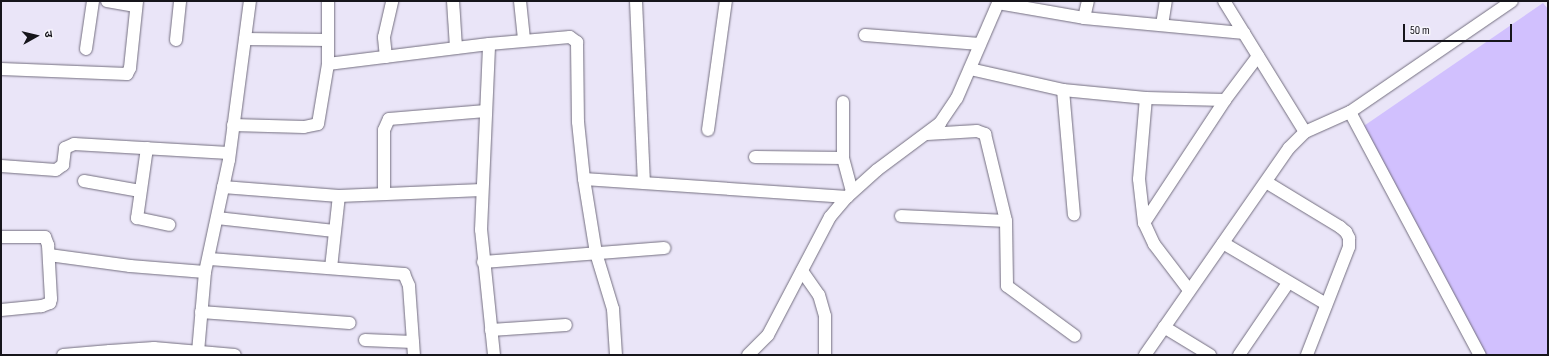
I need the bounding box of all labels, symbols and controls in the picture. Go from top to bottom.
north arrow [16,16,56,56]
scale bar [1405,16,1514,42]
text: 50 m [1410,23,1430,38]
text: उ [41,30,55,38]

